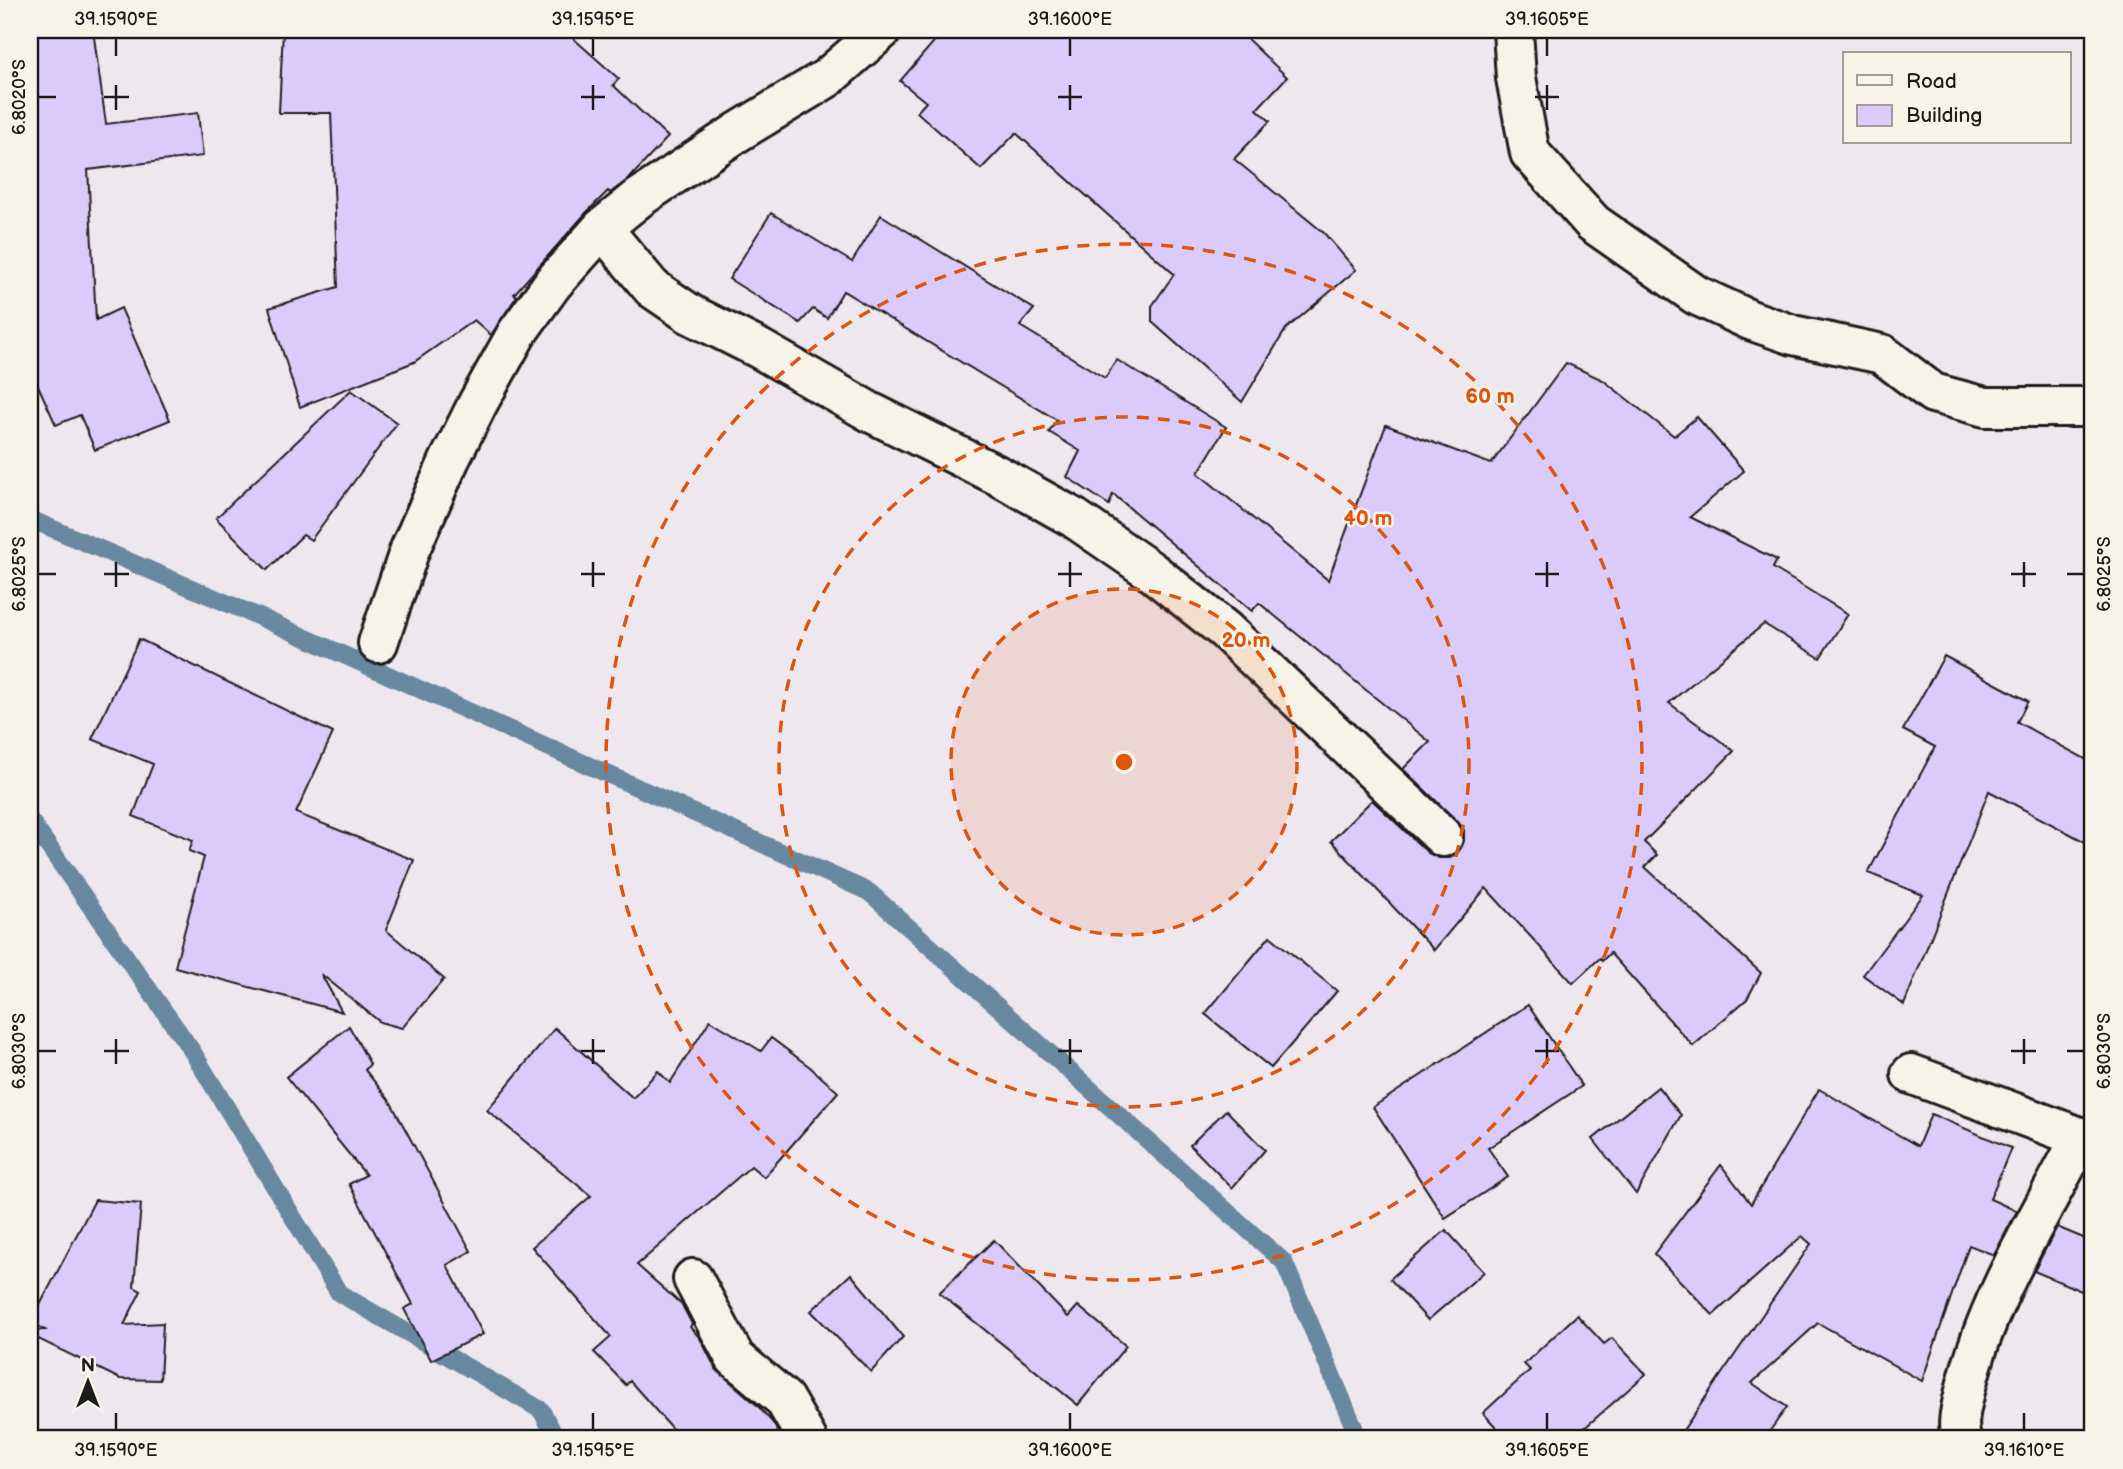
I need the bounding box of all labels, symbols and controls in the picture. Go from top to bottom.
text: 39.1590°E [74,9,158,30]
text: 39.1595°E [552,9,635,30]
text: 39.1600°E [1028,9,1112,30]
text: 39.1605°E [1505,9,1589,30]
legend [1843,52,2070,144]
text: 6.8020°S [9,59,30,135]
text: Road [1906,69,1957,94]
text: Building [1906,103,1982,128]
text: 60 m [1465,384,1515,409]
text: 40 m [1343,506,1393,531]
text: 6.8025°S [9,536,30,612]
text: 6.8025°S [2094,536,2115,612]
text: 20 m [1222,628,1270,653]
centre of rings [1112,750,1136,774]
text: 6.8030°S [9,1013,30,1089]
text: 6.8030°S [2094,1013,2115,1089]
north arrow [52,1346,122,1416]
text: N [81,1355,95,1378]
text: 39.1590°E [74,1440,158,1461]
text: 39.1595°E [552,1440,635,1461]
text: 39.1600°E [1028,1440,1112,1461]
text: 39.1605°E [1505,1440,1589,1461]
text: 39.1610°E [1984,1440,2064,1461]

